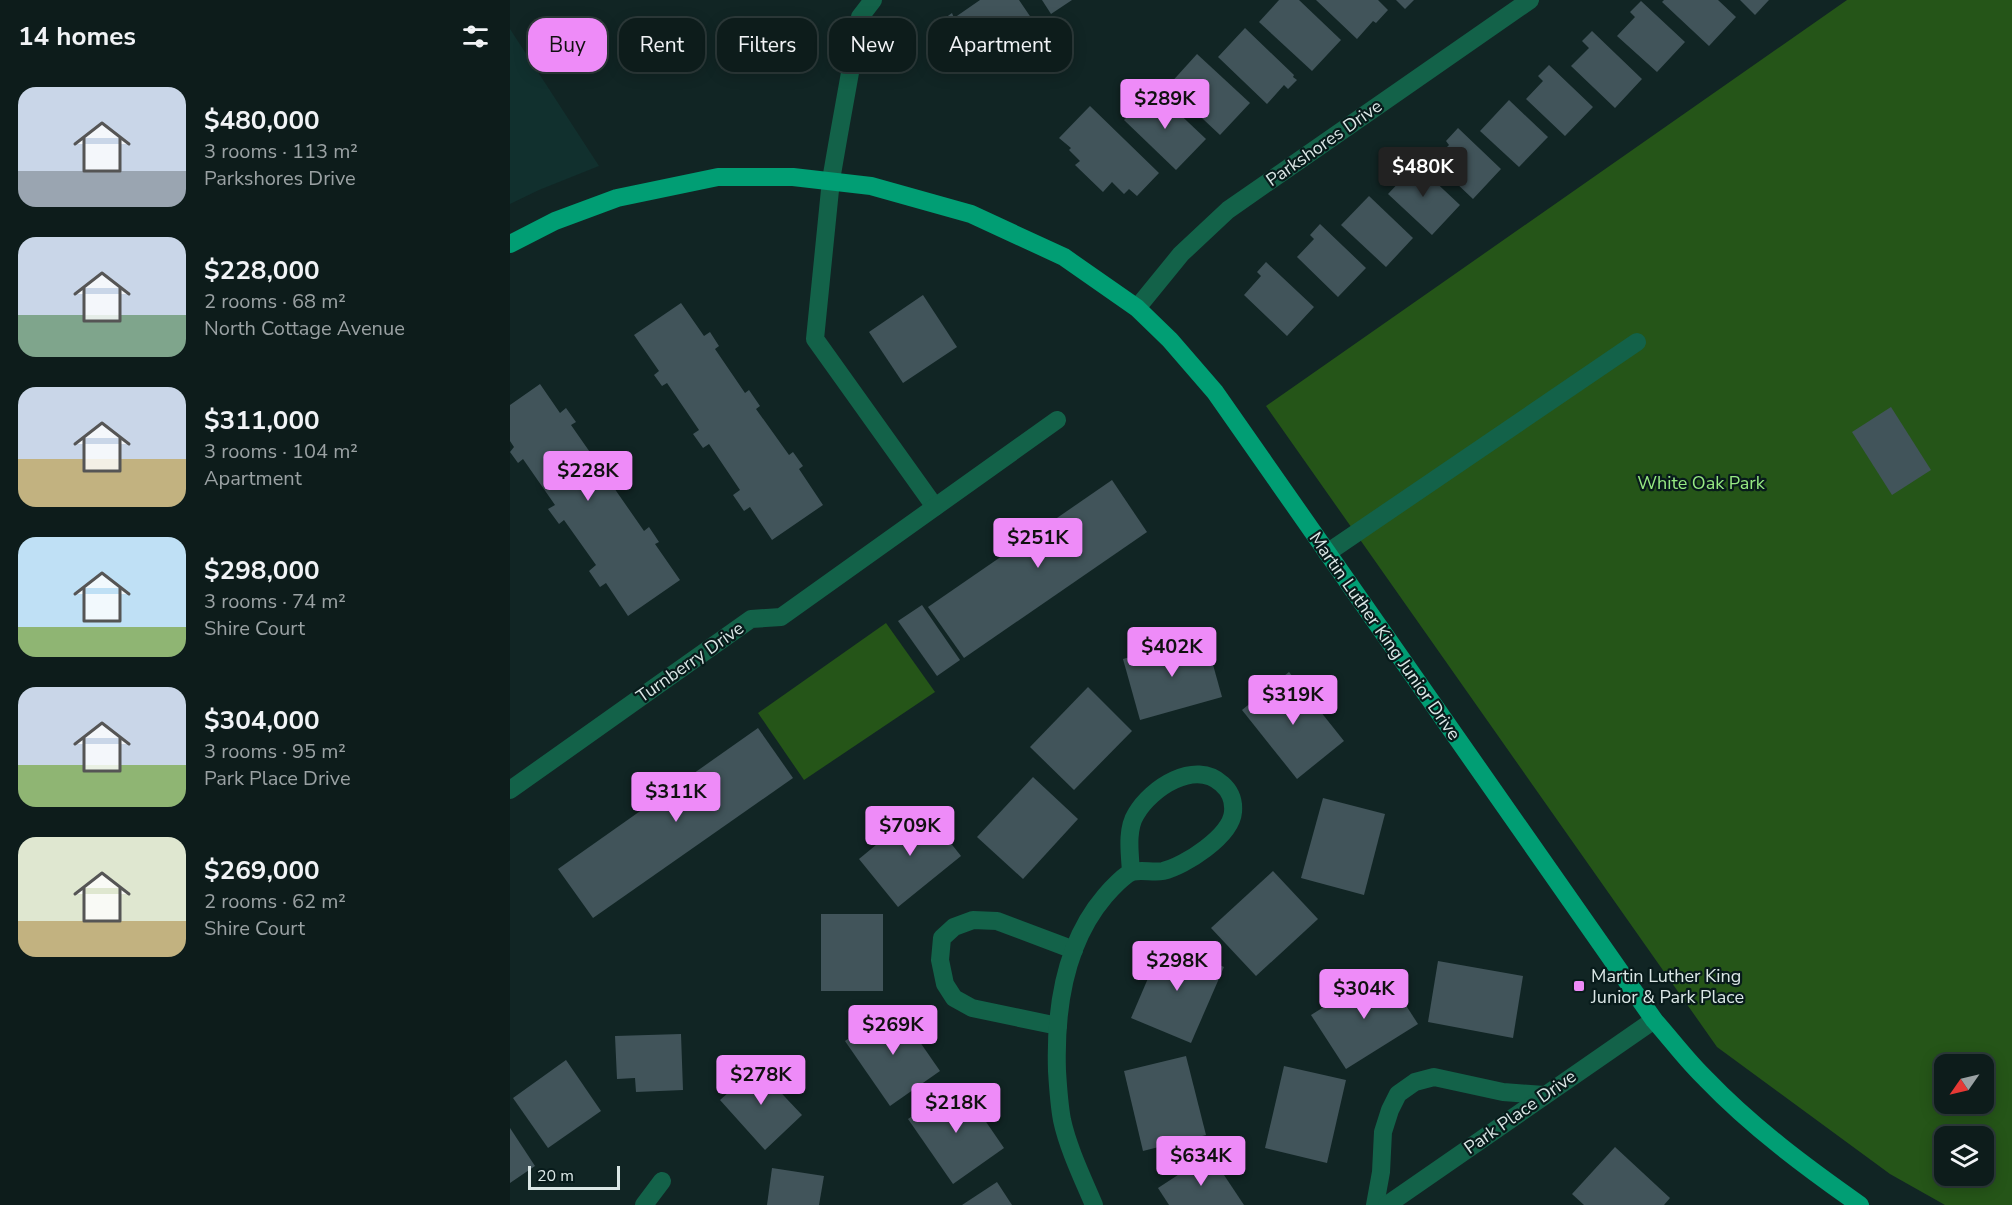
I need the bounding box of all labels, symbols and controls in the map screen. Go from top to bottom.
chip: Buy [528,18,607,72]
chip: Rent [619,18,705,72]
chip: Filters [717,18,817,72]
chip: New [829,18,916,72]
chip: Apartment [928,18,1072,72]
text: 14 homes [18,19,136,54]
icon: filters [459,20,492,53]
pin: $289K [1123,79,1207,130]
text: $289K [1134,85,1196,112]
street label: Parkshores Drive [1261,94,1387,192]
text: $480,000 [204,103,320,138]
icon: home [66,111,138,183]
text: 3 rooms · 113 m² [204,138,358,165]
pin: $480K [1381,147,1465,198]
text: $480K [1392,153,1454,180]
text: Parkshores Drive [204,165,356,192]
text: $228,000 [204,253,320,288]
icon: home [66,261,138,333]
text: 2 rooms · 68 m² [204,288,346,315]
text: North Cottage Avenue [204,315,405,342]
text: $311,000 [204,403,320,438]
icon: home [66,411,138,483]
text: 3 rooms · 104 m² [204,438,358,465]
pin: $228K [546,451,630,502]
text: $228K [557,457,619,484]
text: Apartment [204,465,302,492]
park label: White Oak Park [1637,471,1766,495]
pin: $251K [996,518,1080,569]
text: $251K [1007,524,1069,551]
street label: Martin Luther King Junior Drive [1304,527,1466,745]
text: $298,000 [204,553,320,588]
icon: home [66,561,138,633]
text: 3 rooms · 74 m² [204,588,346,615]
text: Shire Court [204,615,305,642]
street label: Turnberry Drive [631,616,749,708]
pin: $402K [1130,627,1214,678]
text: $402K [1141,633,1203,660]
pin: $319K [1251,675,1335,726]
text: $319K [1262,681,1324,708]
text: $304,000 [204,703,320,738]
icon: home [66,711,138,783]
text: 3 rooms · 95 m² [204,738,346,765]
text: Park Place Drive [204,765,351,792]
pin: $311K [634,772,718,823]
text: $311K [645,778,707,805]
pin: $709K [868,806,952,857]
text: $709K [879,812,941,839]
text: $269,000 [204,853,320,888]
icon: home [66,861,138,933]
text: 2 rooms · 62 m² [204,888,346,915]
text: Shire Court [204,915,305,942]
pin: $298K [1135,941,1219,992]
text: $298K [1146,947,1208,974]
place label: Martin Luther King Junior & Park Place [1590,964,1744,1009]
pin: $304K [1322,969,1406,1020]
text: $304K [1333,975,1395,1002]
marker: Martin Luther King Junior & Park Place [1572,979,1586,993]
pin: $269K [851,1005,935,1056]
text: $269K [862,1011,924,1038]
north arrow [1934,1054,1994,1114]
map controls [1934,1054,1994,1186]
pin: $278K [719,1055,803,1106]
text: $278K [730,1061,792,1088]
street label: Park Place Drive [1459,1064,1581,1160]
pin: $218K [914,1083,998,1134]
text: $218K [925,1089,987,1116]
button: layers [1934,1126,1994,1186]
pin: $634K [1159,1136,1243,1187]
text: $634K [1170,1142,1232,1169]
scale bar [528,1163,620,1190]
text: 20 m [537,1165,574,1187]

